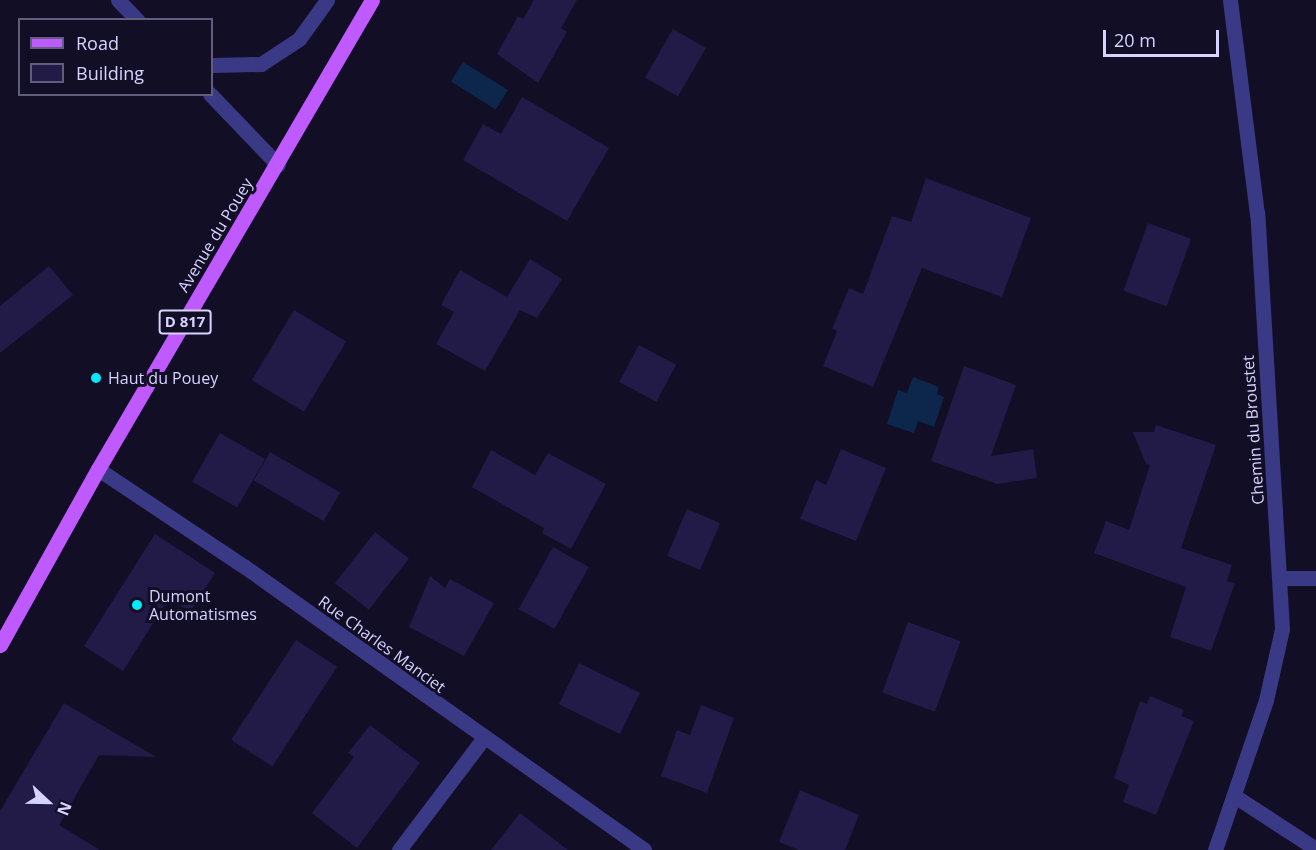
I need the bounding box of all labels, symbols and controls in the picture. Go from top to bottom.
legend [18,18,213,96]
scale bar [1106,18,1222,56]
text: 20 m [1114,28,1156,52]
text: Road [76,31,119,55]
text: Building [76,61,144,85]
street label: Avenue du Pouey [173,174,257,296]
road number: D 817 [158,310,212,334]
street label: Chemin du Broustet [1238,355,1268,505]
place label: Haut du Pouey [108,368,218,388]
marker: Haut du Pouey [89,371,103,385]
place label: Dumont Automatismes [149,586,257,624]
street label: Rue Charles Manciet [315,591,449,697]
marker: Dumont Automatismes [130,598,144,612]
north arrow [18,772,78,832]
text: N [52,799,77,819]

